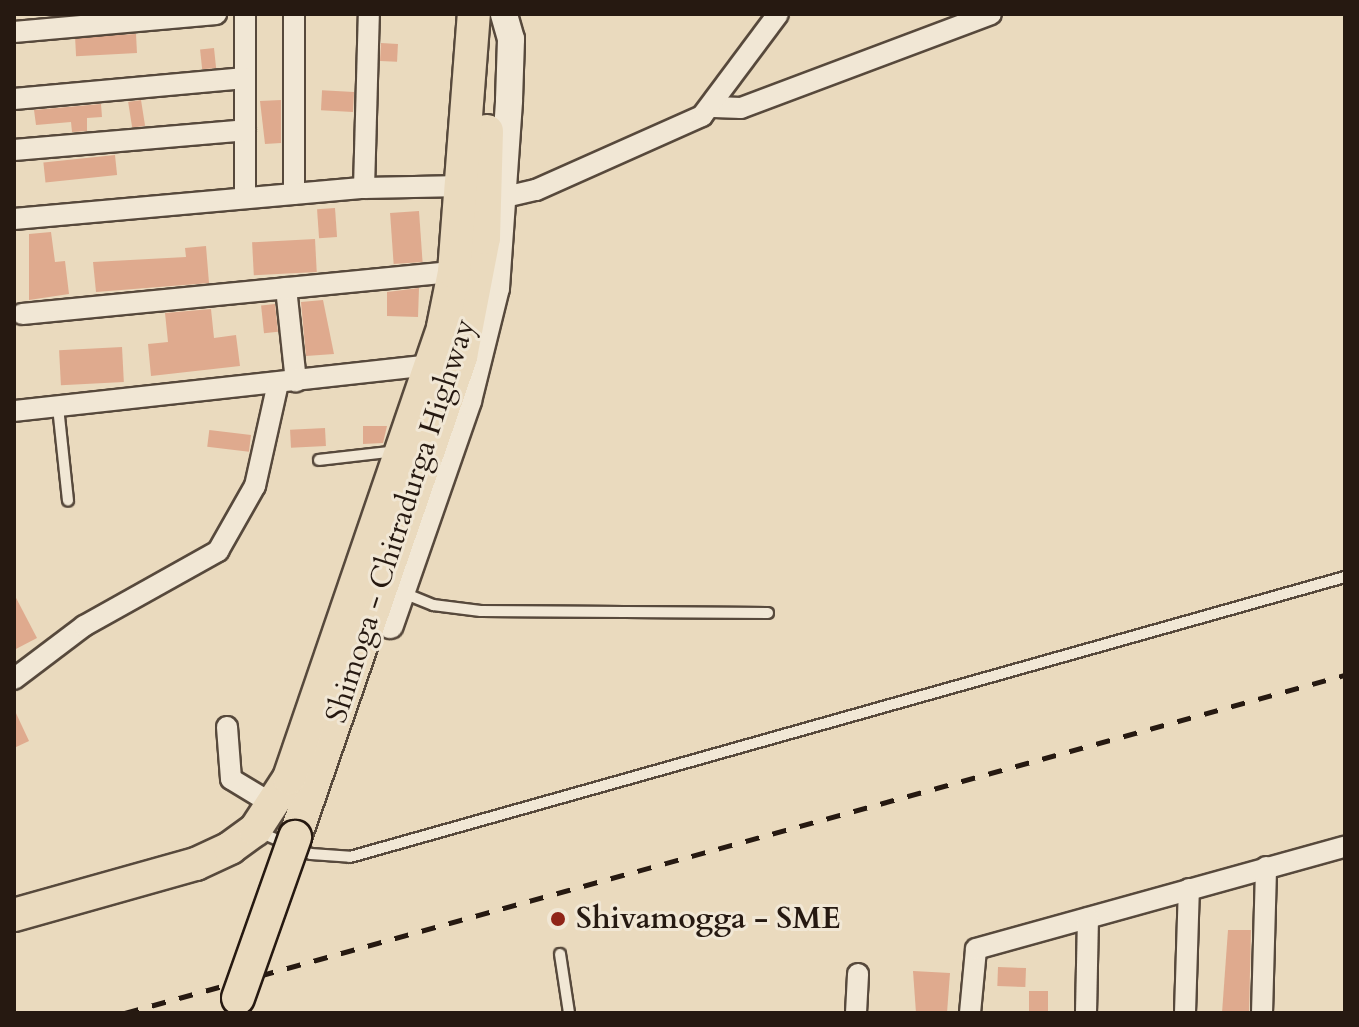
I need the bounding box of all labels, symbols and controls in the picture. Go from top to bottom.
street label: Shimoga - Chitradurga Highway [319,314,483,728]
place label: Shivamogga - SME [576,901,841,937]
marker: Shivamogga - SME [547,908,569,930]

